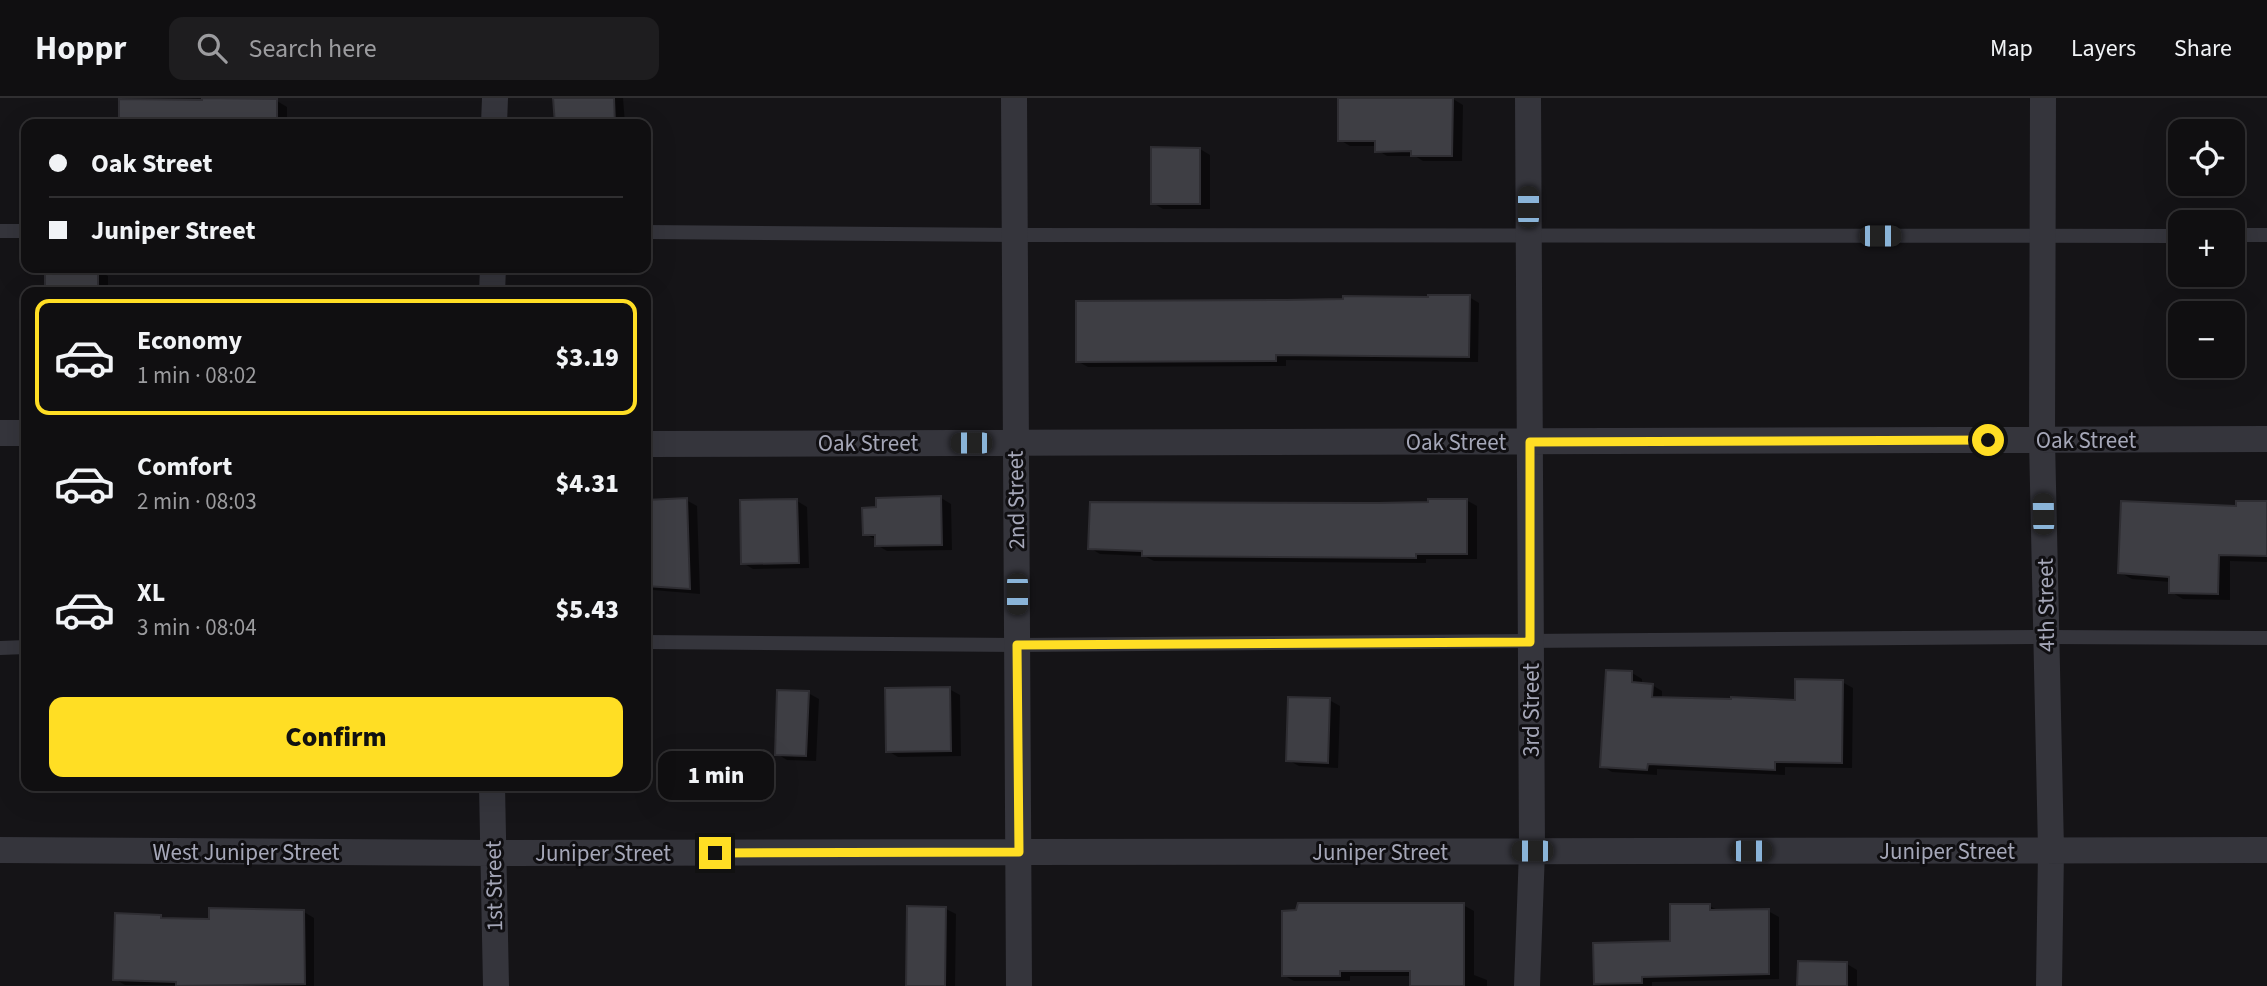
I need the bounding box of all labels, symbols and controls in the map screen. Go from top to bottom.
search box [169,17,659,80]
text: Hoppr [35,25,127,72]
icon: search [193,29,231,67]
text: Search here [249,30,377,67]
text: Map [1990,31,2033,66]
text: Layers [2071,31,2136,66]
text: Share [2174,31,2232,66]
map controls [2168,119,2245,378]
button: locate [2168,119,2245,196]
text: Oak Street [91,145,212,182]
car [1518,186,1539,228]
button: + [2168,210,2245,287]
text: Juniper Street [91,212,255,249]
car [1860,226,1902,247]
button: − [2168,301,2245,378]
text: Economy [137,322,242,359]
icon: car [53,326,116,389]
text: $3.19 [555,339,619,376]
text: 1 min · 08:02 [137,359,257,392]
route start [1972,424,2004,456]
street label: Oak Street [2036,424,2136,457]
street label: Oak Street [1406,426,1506,459]
street label: Oak Street [818,427,918,460]
car [951,433,993,454]
text: Comfort [137,448,232,485]
street label: 2nd Street [999,450,1033,550]
icon: car [53,452,116,515]
text: $4.31 [555,465,619,502]
text: 2 min · 08:03 [137,485,257,518]
car [2033,493,2054,535]
street label: 4th Street [2029,558,2063,652]
car [1007,573,1028,615]
text: XL [137,574,165,611]
icon: car [53,578,116,641]
text: $5.43 [555,591,619,628]
text: 3 min · 08:04 [137,611,257,644]
street label: 3rd Street [1515,663,1548,757]
button: Confirm [49,697,623,777]
callout: 1 min [657,752,773,800]
text: 1 min [688,759,744,792]
street label: Juniper Street [1879,835,2015,868]
street label: West Juniper Street [152,836,340,869]
street label: Juniper Street [1312,836,1448,869]
street label: Juniper Street [535,837,671,870]
route end [699,837,731,869]
street label: 1st Street [477,840,511,932]
car [1512,841,1554,862]
car [1731,841,1773,862]

